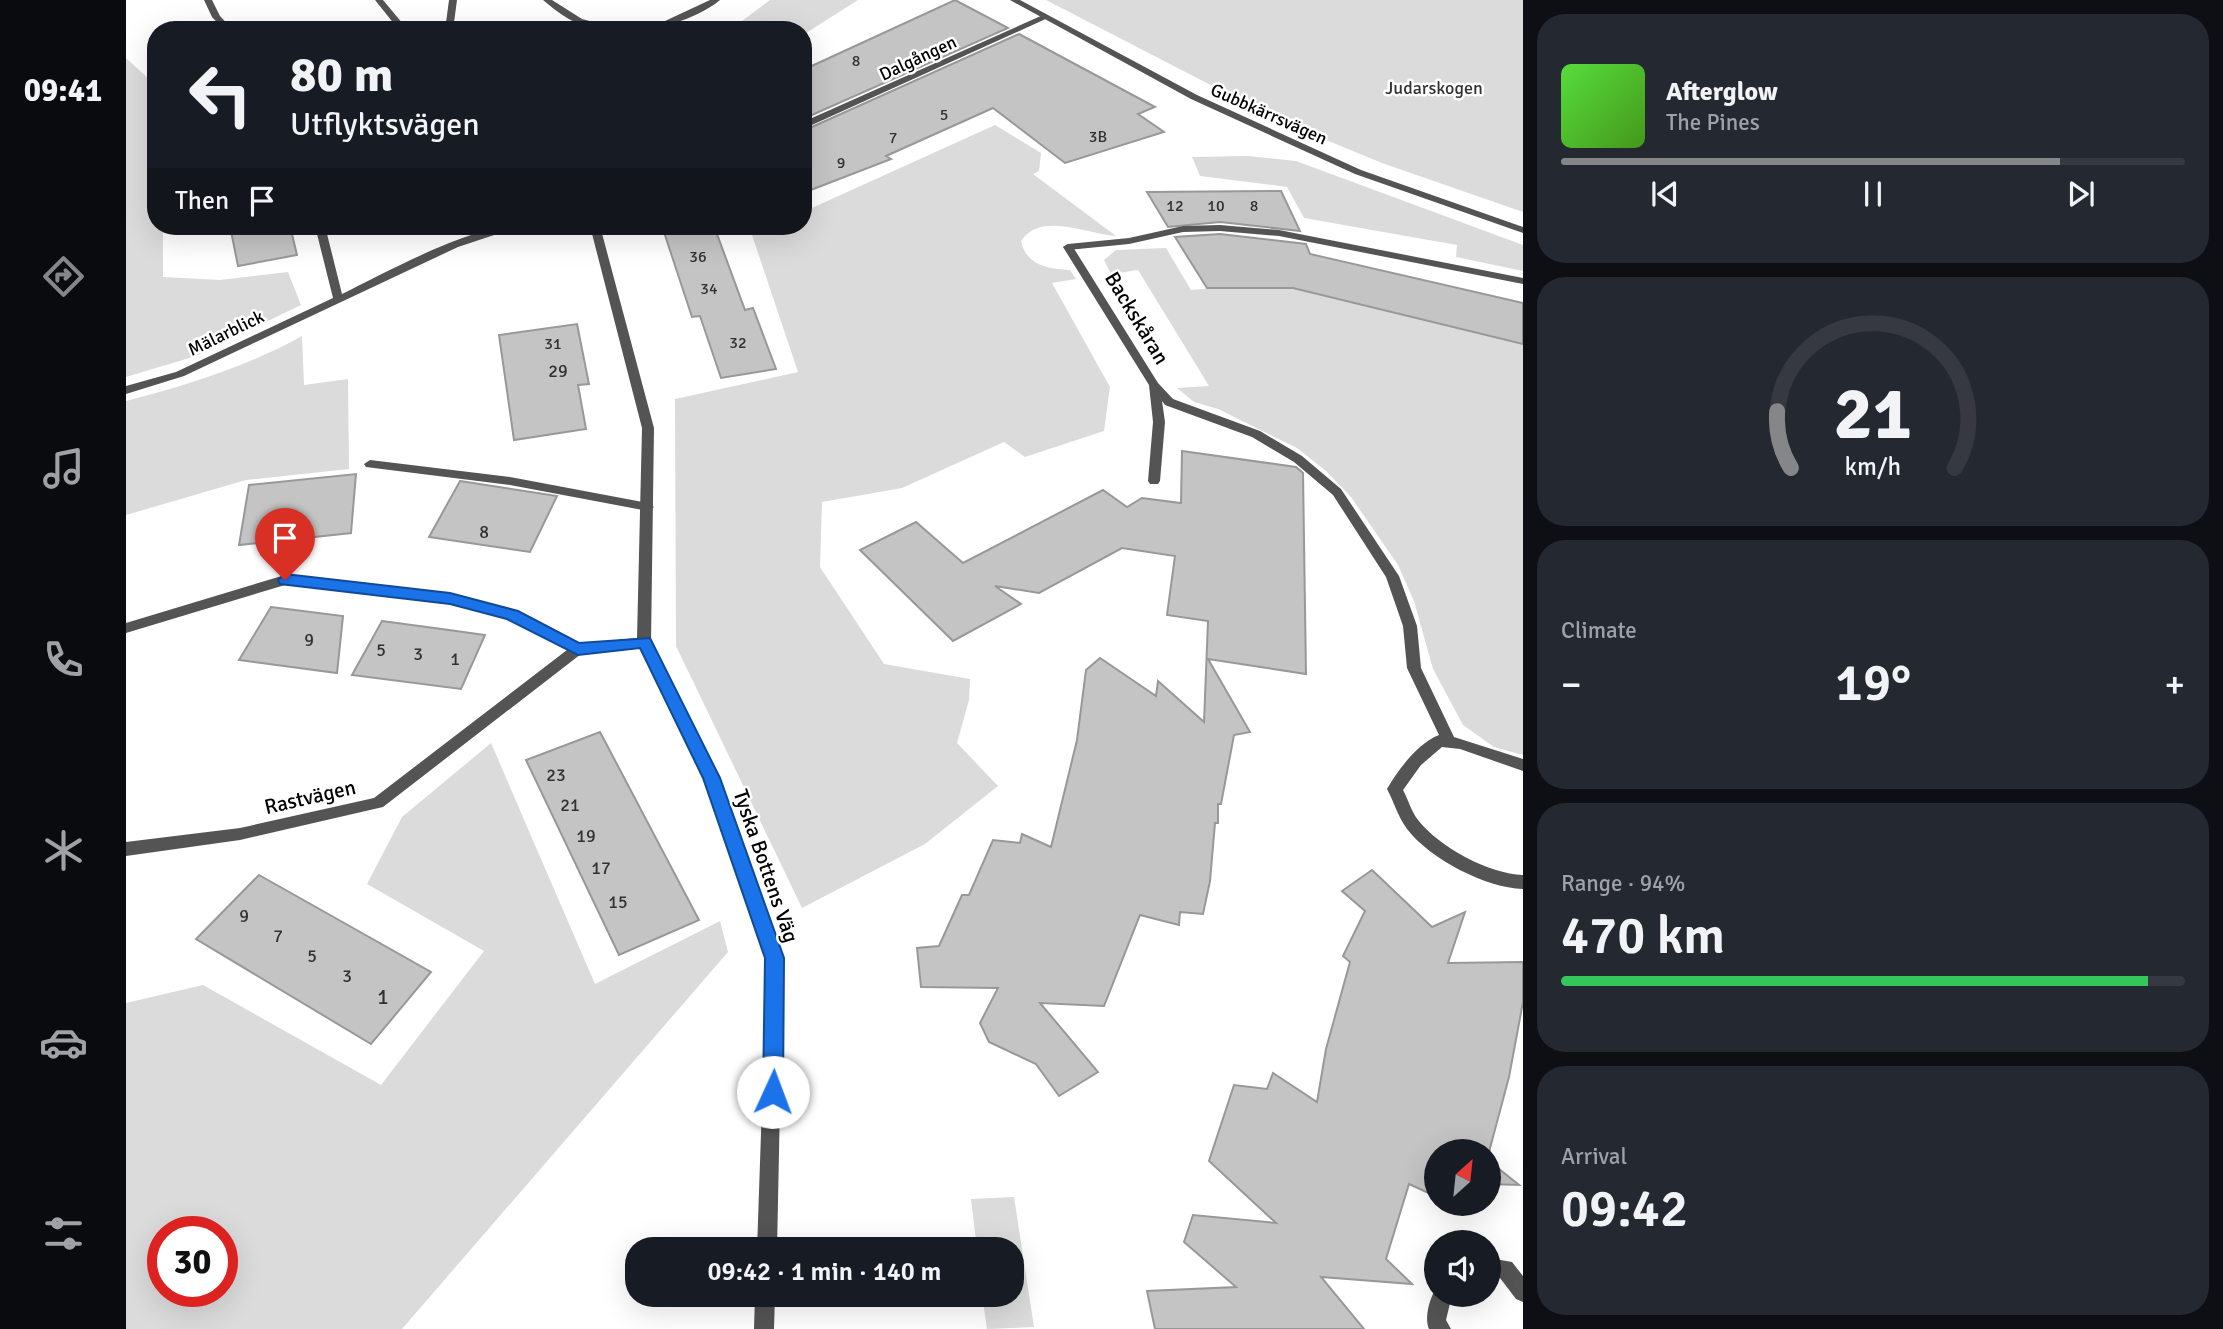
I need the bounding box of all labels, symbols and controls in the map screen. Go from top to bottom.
street label: Dalgången [876,31,960,85]
text: 80 m [290,45,393,105]
icon: left [175,49,266,140]
house number: 8 [852,51,860,71]
text: 09:41 [24,71,102,110]
text: Afterglow [1666,76,1778,108]
park label: Judarskogen [1385,77,1483,99]
street label: Gubbkärrsvägen [1207,78,1331,150]
text: Utflyktsvägen [290,105,480,144]
house number: 5 [940,105,948,125]
text: The Pines [1666,108,1760,137]
house number: 3B [1089,127,1107,147]
house number: 7 [889,128,897,148]
house number: 9 [837,153,845,173]
icon: previous [1646,175,1684,213]
icon: pause [1854,175,1892,213]
icon: next [2062,175,2100,213]
icon: arrive [243,182,281,220]
text: Then [175,185,229,217]
house number: 12 [1166,196,1184,216]
house number: 10 [1207,196,1225,216]
house number: 8 [1250,196,1258,216]
house number: 36 [689,247,707,267]
icon: directions [39,252,88,301]
street label: Backskåran [1099,267,1175,369]
house number: 34 [700,279,718,299]
street label: Mälarblick [184,305,268,361]
house number: 32 [729,333,747,353]
house number: 31 [544,334,562,354]
house number: 29 [548,360,568,382]
text: 21 [1834,370,1912,459]
icon: music [39,444,88,493]
text: km/h [1845,450,1901,481]
pin [255,508,315,580]
icon: arrive [266,519,304,557]
house number: 8 [479,521,489,543]
text: Climate [1561,616,1637,645]
house number: 9 [304,629,314,651]
icon: phone [39,635,88,684]
house number: 5 [376,639,386,661]
house number: 3 [413,643,423,665]
house number: 1 [450,648,460,670]
text: 19° [1835,651,1911,715]
text: − [1561,661,1582,708]
text: + [2164,661,2185,708]
house number: 23 [546,764,566,786]
street label: Rastvägen [262,774,358,820]
street label: Tyska Bottens Väg [728,786,804,946]
house number: 21 [560,794,580,816]
house number: 19 [576,825,596,847]
icon: climate [39,826,88,875]
house number: 17 [591,857,611,879]
text: Range · 94% [1561,869,1685,898]
house number: 15 [608,891,628,913]
text: 470 km [1561,904,1725,968]
house number: 9 [239,905,249,927]
house number: 7 [273,925,283,947]
house number: 5 [307,945,317,967]
house number: 3 [342,965,352,987]
house number: 1 [377,984,389,1010]
icon: car [39,1018,88,1067]
position arrow [736,1055,810,1129]
north arrow [1424,1139,1502,1216]
map controls [1424,1139,1501,1307]
text: Arrival [1561,1142,1627,1171]
text: 09:42 [1561,1177,1688,1241]
icon: filters [39,1209,88,1258]
speed limit sign: 30 [147,1216,238,1307]
button: sound [1424,1230,1501,1307]
text: 09:42 · 1 min · 140 m [708,1256,941,1288]

